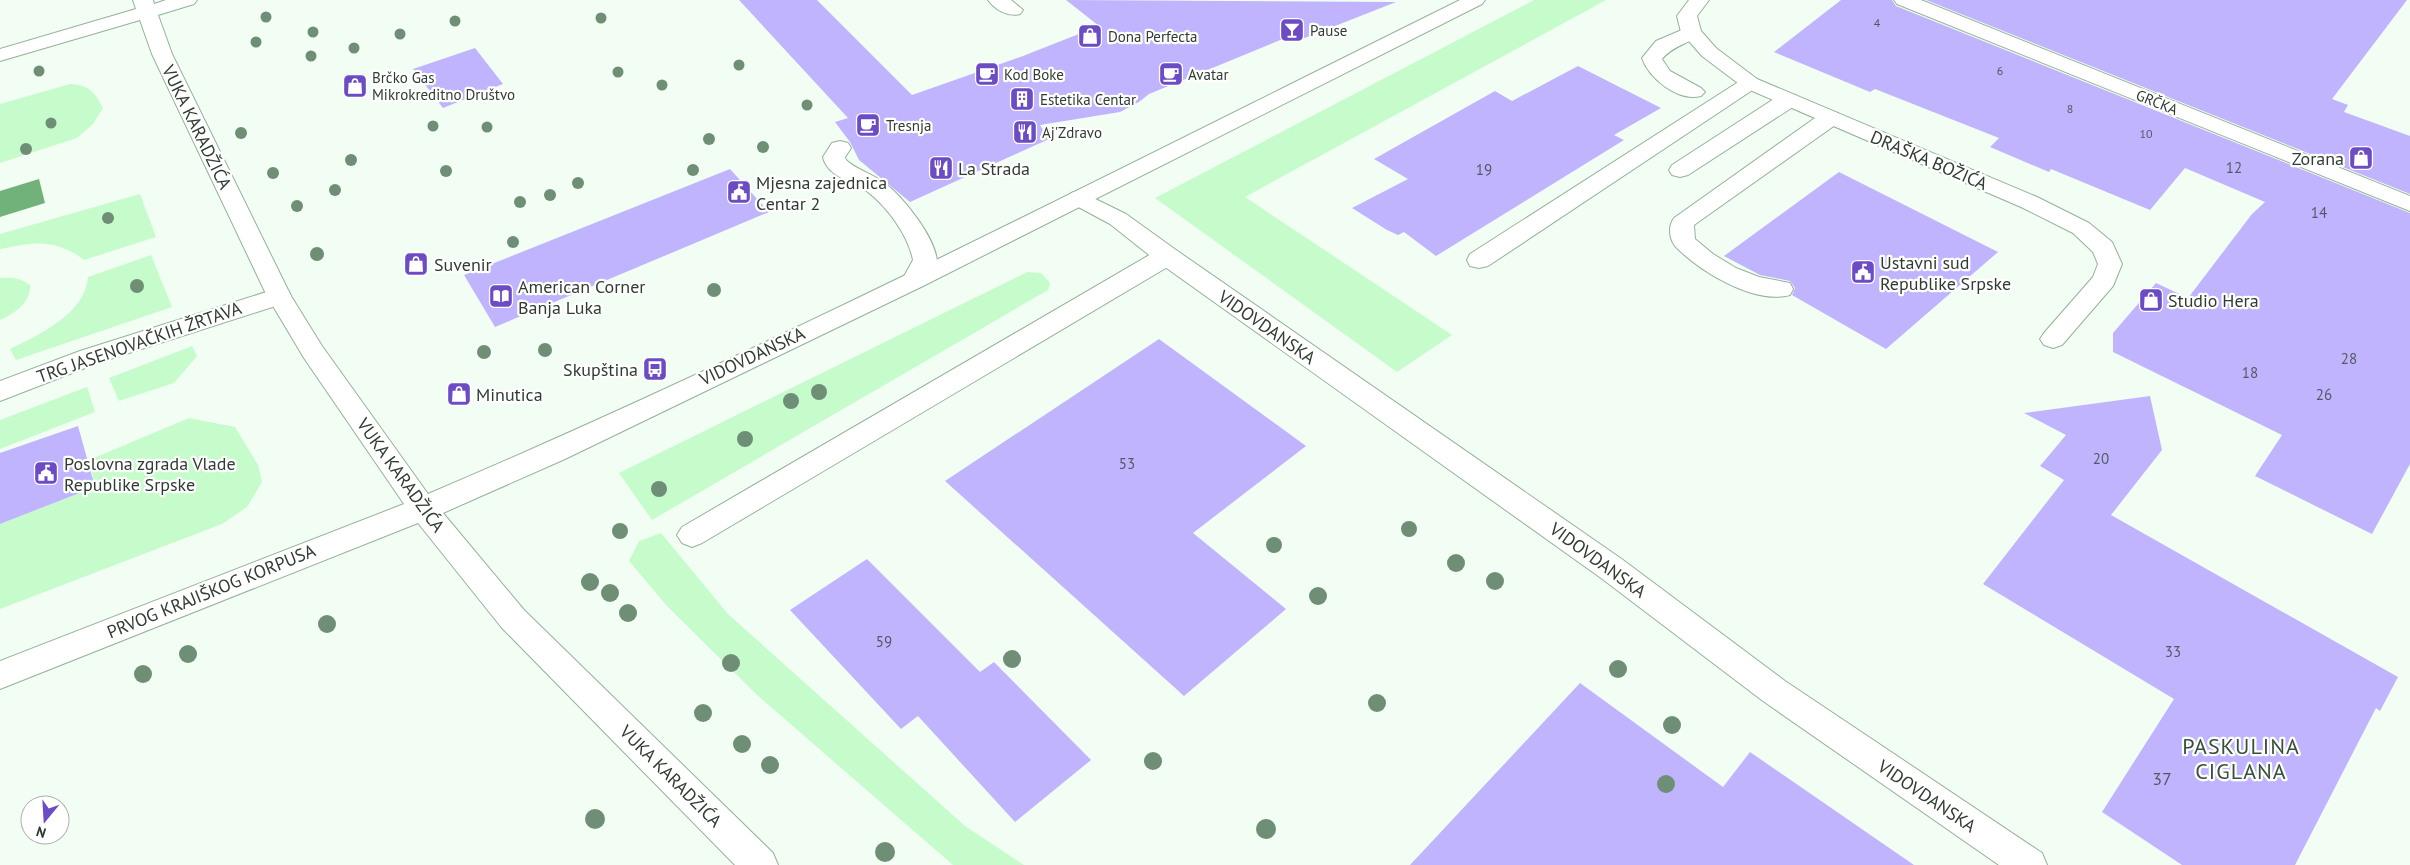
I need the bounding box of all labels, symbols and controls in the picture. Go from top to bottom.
house number: 4 [1874,15,1881,30]
bar icon: Pause [1279,17,1305,43]
place label: Pause [1310,21,1347,40]
shop icon: Dona Perfecta [1077,23,1103,49]
place label: Dona Perfecta [1108,27,1197,46]
street label: VUKA KARADŽIĆA [157,60,237,193]
cafe icon: Kod Boke [974,61,1000,87]
cafe icon: Avatar [1158,61,1184,87]
house number: 6 [1997,63,2003,78]
place label: Kod Boke [1004,65,1064,84]
place label: Avatar [1188,65,1229,84]
place label: Brčko Gas Mikrokreditno Društvo [372,68,515,104]
shop icon: Brčko Gas Mikrokreditno Društvo [342,73,368,99]
street label: GRČKA [2133,85,2181,119]
building icon: Estetika Centar [1009,86,1035,112]
place label: Estetika Centar [1040,90,1136,109]
house number: 8 [2067,101,2073,116]
cafe icon: Tresnja [855,112,881,138]
place label: Tresnja [886,116,931,135]
restaurant icon: Aj'Zdravo [1012,119,1038,145]
place label: Aj'Zdravo [1042,123,1102,142]
street label: DRAŠKA BOŽIĆA [1867,125,1991,195]
house number: 10 [2139,126,2153,141]
shop icon: Zorana [2348,145,2374,171]
place label: Zorana [2292,147,2344,170]
restaurant icon: La Strada [928,155,954,181]
place label: La Strada [958,157,1030,180]
house number: 12 [2226,158,2242,177]
house number: 19 [1476,160,1492,179]
place label: Mjesna zajednica Centar 2 [756,171,887,215]
public building icon: Mjesna zajednica Centar 2 [726,179,752,205]
house number: 14 [2311,203,2327,222]
shop icon: Suvenir [403,251,429,277]
place label: Ustavni sud Republike Srpske [1880,251,2011,295]
place label: Suvenir [434,253,492,276]
public building icon: Ustavni sud Republike Srpske [1850,259,1876,285]
place label: American Corner Banja Luka [518,275,645,319]
library icon: American Corner Banja Luka [488,283,514,309]
street label: VIDOVDANSKA [1213,284,1321,369]
shop icon: Studio Hera [2138,287,2164,313]
place label: Studio Hera [2168,289,2259,312]
street label: TRG JASENOVAČKIH ŽRTAVA [34,296,245,388]
street label: VIDOVDANSKA [695,321,809,391]
house number: 28 [2341,349,2357,368]
bus stop icon: Skupština [642,356,668,382]
place label: Skupština [563,358,638,381]
house number: 18 [2242,363,2258,382]
shop icon: Minutica [446,381,472,407]
place label: Minutica [476,383,543,406]
house number: 26 [2316,385,2332,404]
street label: VUKA KARADŽIĆA [351,413,450,537]
house number: 20 [2093,449,2109,468]
place label: Poslovna zgrada Vlade Republike Srpske [64,452,236,496]
house number: 53 [1119,454,1135,473]
public building icon: Poslovna zgrada Vlade Republike Srpske [33,460,59,486]
street label: VIDOVDANSKA [1544,517,1651,603]
street label: PRVOG KRAJIŠKOG KORPUSA [103,538,319,643]
house number: 59 [876,632,892,651]
house number: 33 [2165,642,2181,661]
street label: VUKA KARADŽIĆA [614,719,727,832]
district label: PASKULINA CIGLANA [2182,732,2300,785]
street label: VIDOVDANSKA [1873,754,1981,838]
house number: 37 [2152,767,2172,790]
north arrow [20,795,70,845]
text: N [34,822,48,842]

